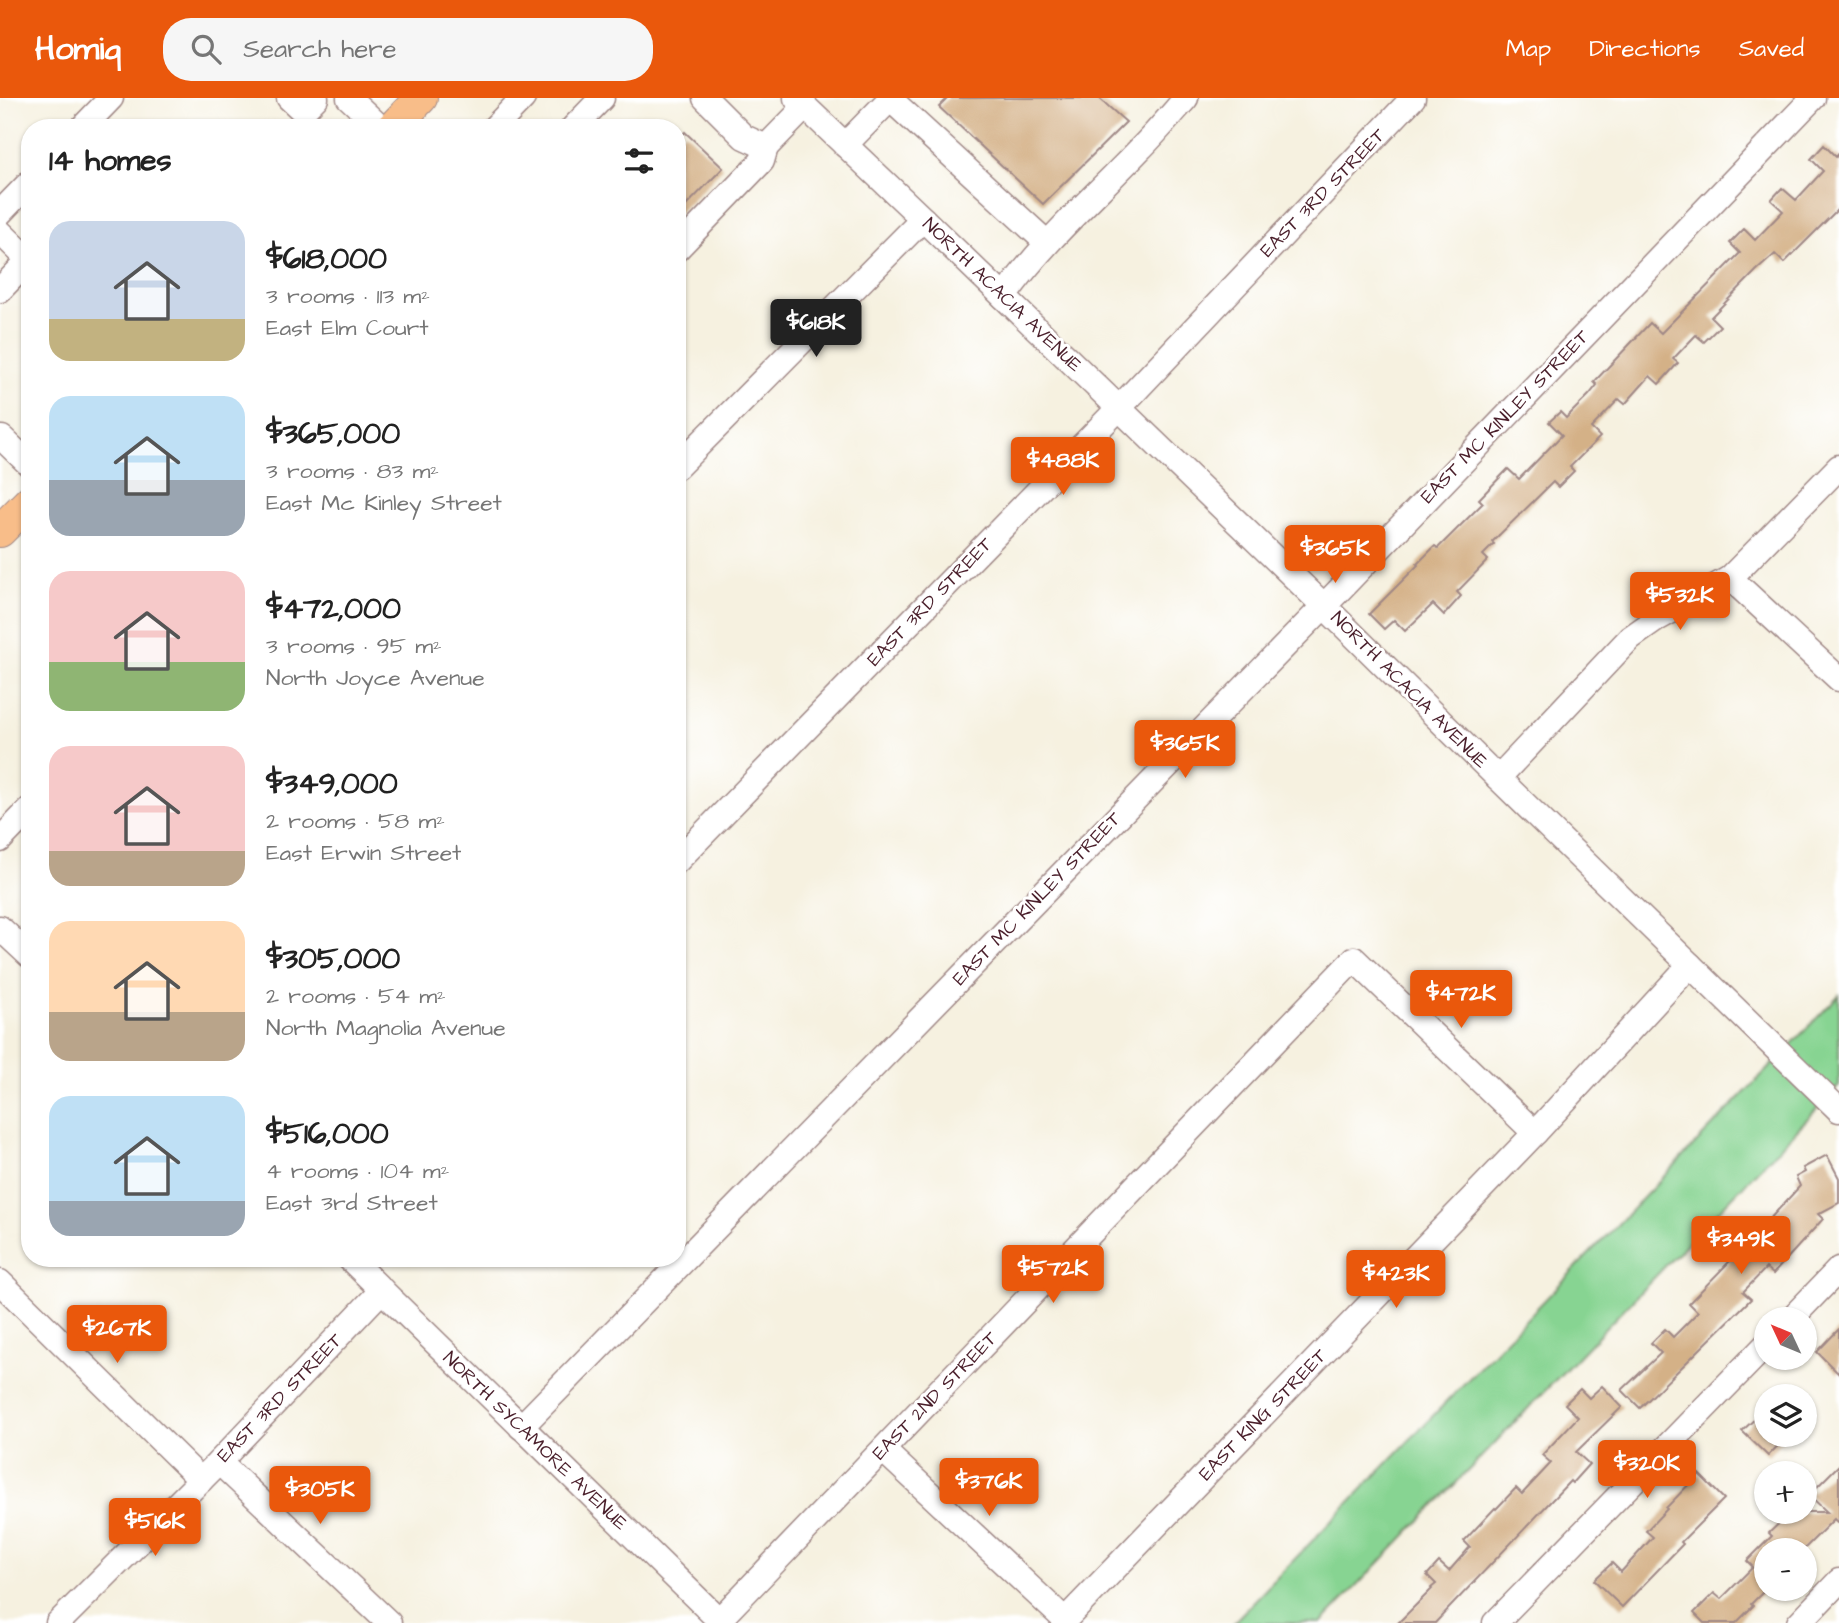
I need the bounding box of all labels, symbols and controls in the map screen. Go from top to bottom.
search box [163,18,653,81]
text: Homiq [35,26,121,72]
icon: search [187,30,225,68]
text: Search here [243,31,397,67]
text: Map [1506,32,1551,66]
text: Directions [1589,32,1701,66]
text: Saved [1739,32,1804,66]
street label: EAST 3RD STREET [1254,122,1392,264]
text: 14 homes [49,140,172,182]
icon: filters [620,142,658,180]
street label: NORTH ACACIA AVENUE [916,212,1088,378]
text: $618,000 [266,238,387,280]
icon: home [105,249,189,333]
text: 3 rooms · 113 m² [266,280,430,312]
pin: $618K [767,300,865,359]
text: $618K [786,306,846,338]
text: East Elm Court [266,312,429,344]
street label: EAST MC KINLEY STREET [1415,324,1595,510]
text: $365,000 [266,413,400,455]
icon: home [105,424,189,508]
pin: $488K [1014,438,1112,497]
text: $488K [1027,444,1099,476]
text: 3 rooms · 83 m² [266,455,439,487]
text: East Mc Kinley Street [266,487,502,519]
pin: $365K [1286,526,1384,585]
street label: EAST 3RD STREET [861,531,999,673]
text: $365K [1300,532,1370,564]
pin: $532K [1631,573,1729,632]
text: $532K [1646,579,1714,611]
text: $472,000 [266,588,401,630]
icon: home [105,599,189,683]
street label: NORTH ACACIA AVENUE [1324,605,1494,775]
text: 3 rooms · 95 m² [266,630,442,662]
text: North Joyce Avenue [266,662,485,694]
pin: $365K [1136,720,1234,780]
text: $365K [1150,727,1220,759]
text: $349,000 [266,763,398,805]
icon: home [105,774,189,858]
text: 2 rooms · 58 m² [266,805,445,837]
street label: EAST MC KINLEY STREET [947,806,1127,992]
text: East Erwin Street [266,837,461,869]
text: $305,000 [266,938,400,980]
icon: home [105,949,189,1033]
pin: $472K [1412,970,1510,1030]
text: $472K [1426,977,1496,1009]
text: 2 rooms · 54 m² [266,980,446,1012]
text: North Magnolia Avenue [266,1012,506,1044]
text: $516,000 [266,1113,389,1155]
icon: home [105,1124,189,1208]
text: 4 rooms · 104 m² [266,1155,449,1187]
text: East 3rd Street [266,1187,438,1219]
pin: $349K [1692,1216,1790,1276]
text: $349K [1707,1223,1775,1255]
pin: $572K [1004,1246,1102,1305]
pin: $423K [1347,1250,1445,1310]
text: $572K [1018,1252,1088,1284]
text: $423K [1362,1257,1430,1289]
pin: $267K [68,1306,166,1365]
north arrow [1754,1307,1816,1370]
map controls [1754,1307,1817,1601]
text: $267K [83,1312,151,1344]
street label: EAST 2ND STREET [866,1325,1004,1466]
street label: EAST 3RD STREET [211,1327,349,1469]
street label: EAST KING STREET [1193,1343,1333,1487]
street label: NORTH SYCAMORE AVENUE [437,1345,633,1537]
button: layers [1754,1384,1817,1447]
pin: $320K [1598,1440,1696,1500]
text: $320K [1614,1447,1680,1479]
pin: $376K [940,1458,1038,1518]
button: + [1754,1461,1817,1524]
text: $376K [955,1465,1023,1497]
pin: $305K [271,1466,369,1526]
text: $305K [285,1473,355,1505]
pin: $516K [106,1498,204,1558]
text: $516K [125,1505,185,1537]
button: − [1754,1538,1817,1601]

